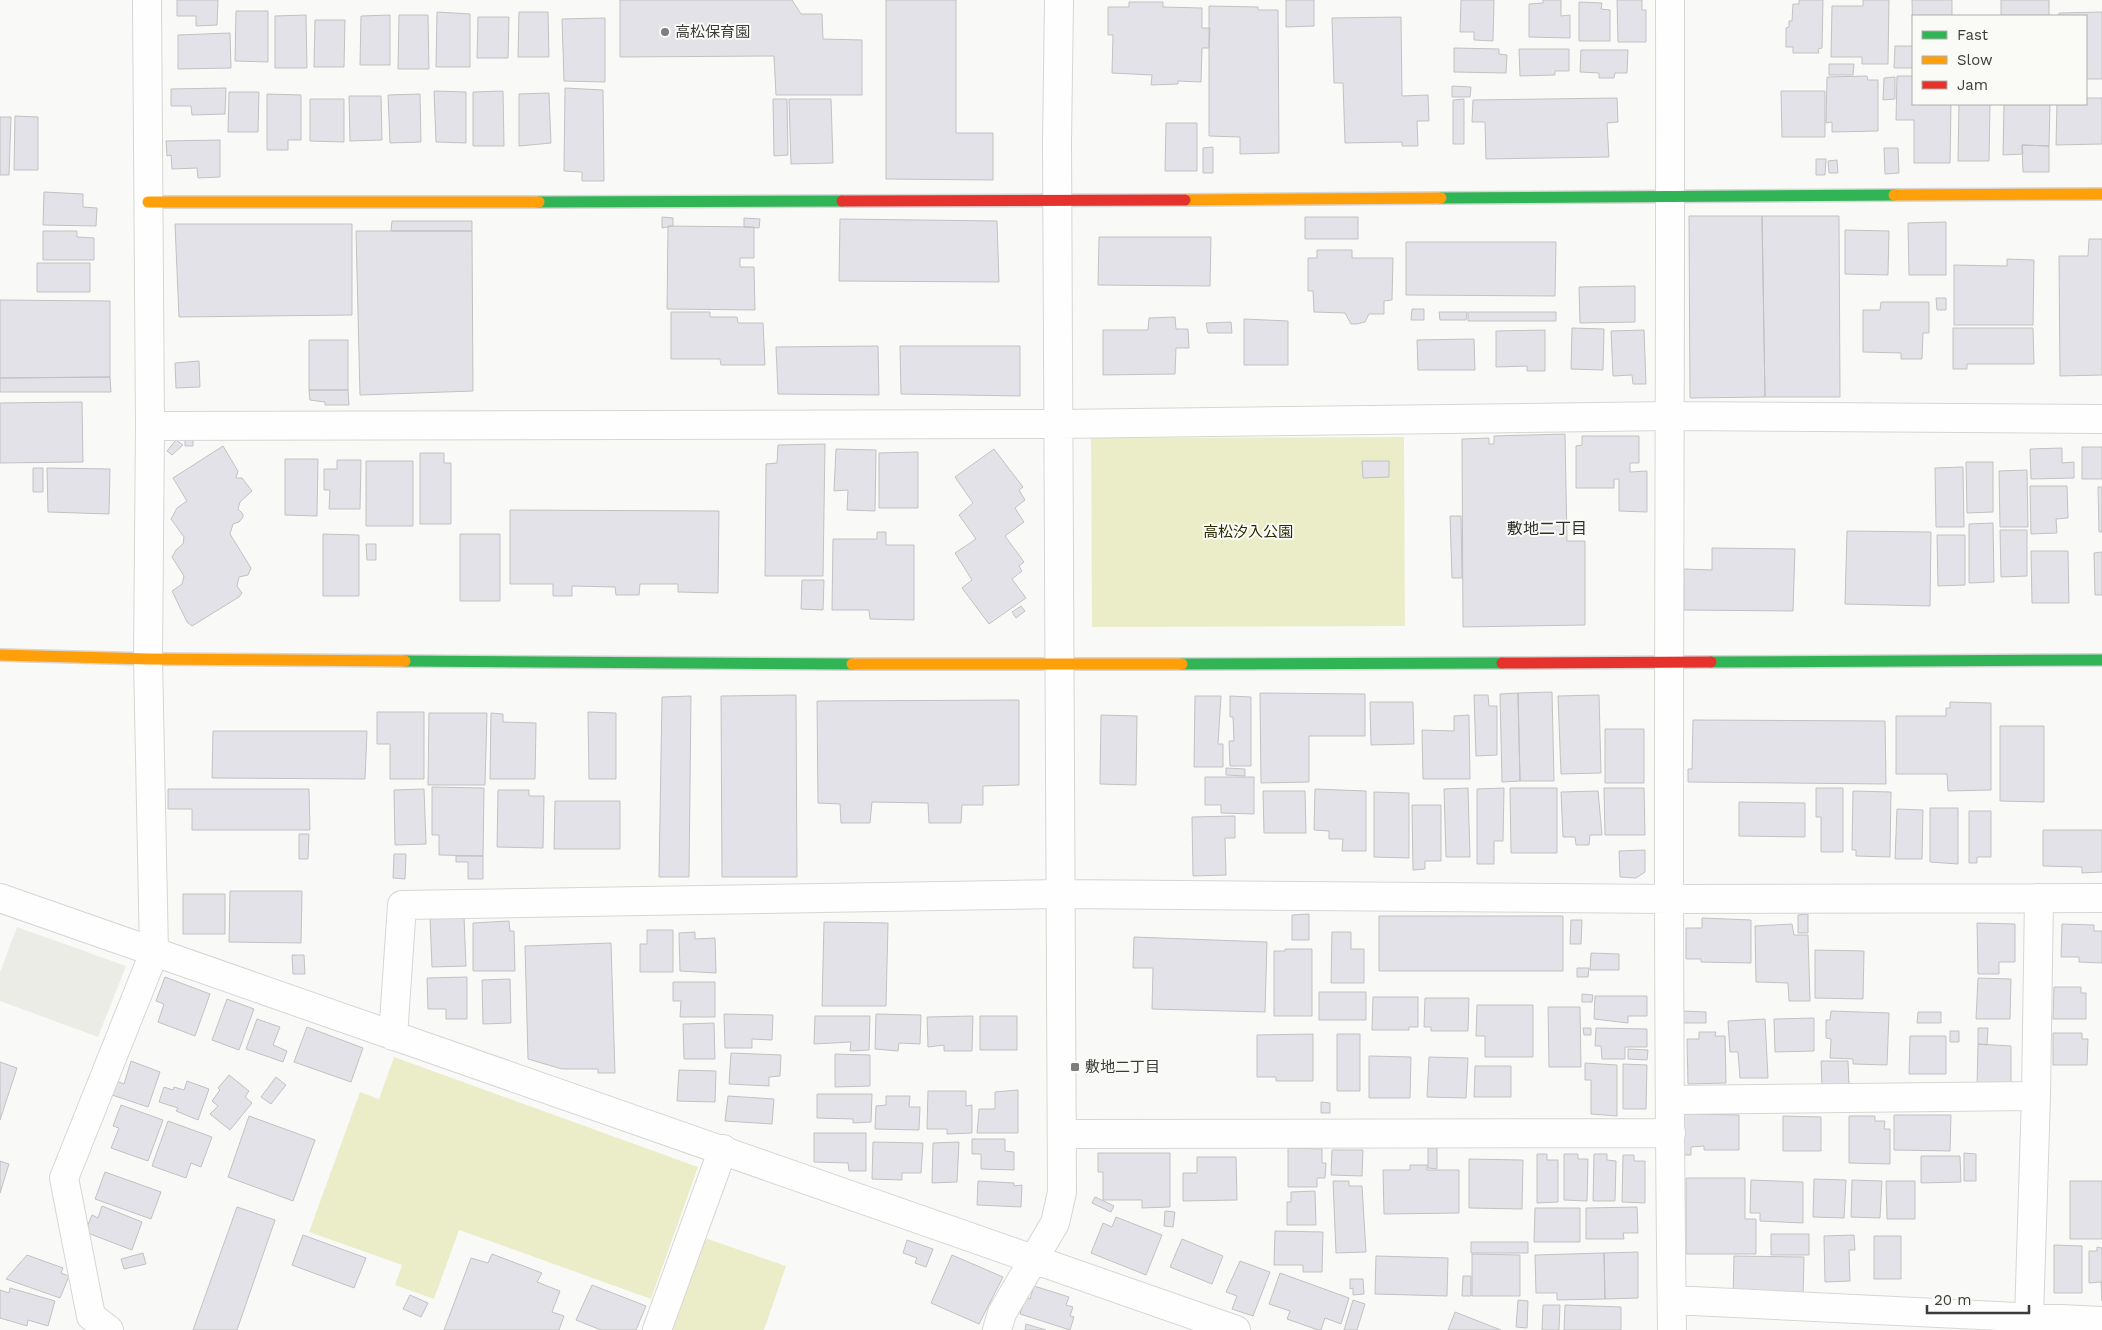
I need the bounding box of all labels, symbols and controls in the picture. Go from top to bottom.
legend [1912,15,2087,105]
place label: 高松保育園 [675,23,750,41]
marker: 高松保育園 [659,26,671,38]
text: Fast [1957,26,1989,44]
text: Slow [1957,51,1993,69]
text: Jam [1957,76,1988,94]
district label: 敷地二丁目 [1507,519,1587,538]
park label: 高松汐入公園 [1203,523,1293,541]
place label: 敷地二丁目 [1085,1058,1160,1076]
marker: 敷地二丁目 [1069,1061,1081,1073]
scale bar [1927,1282,2030,1314]
text: 20 m [1934,1291,1972,1309]

